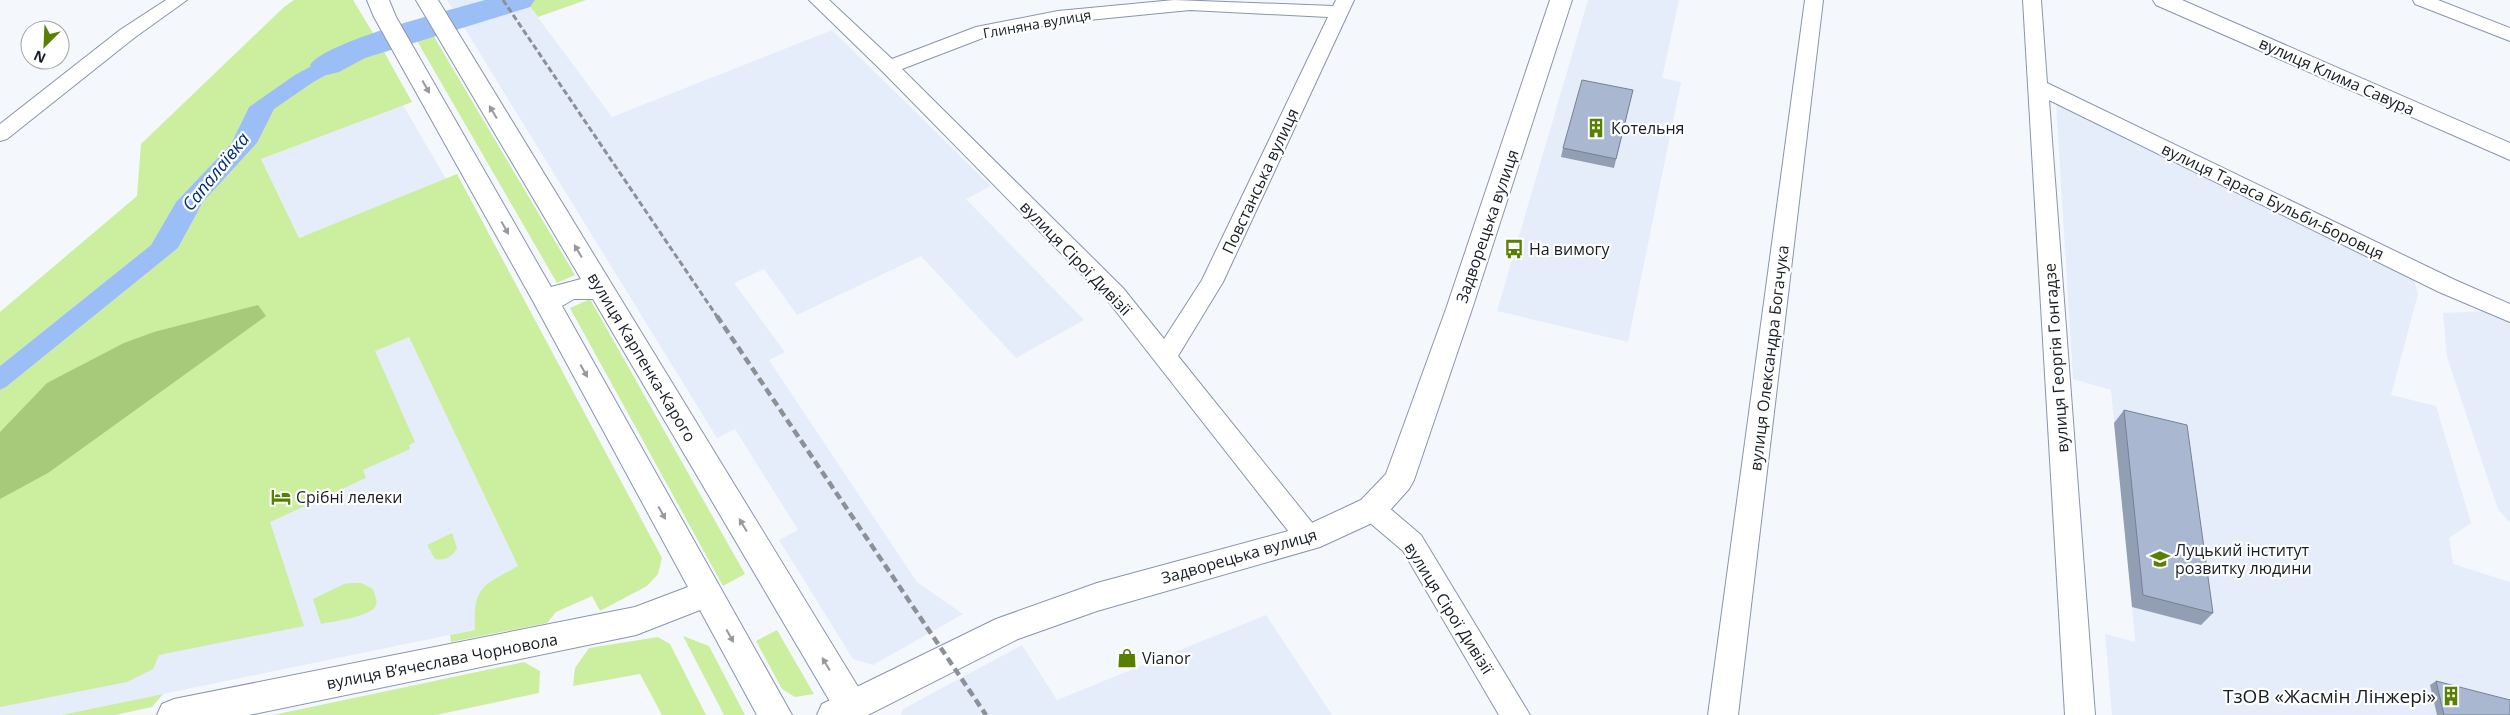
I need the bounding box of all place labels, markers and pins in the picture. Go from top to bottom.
building icon: Котельня [1585,117,1607,139]
place label: Котельня [1611,117,1684,139]
bus stop icon: На вимогу [1503,238,1525,260]
place label: На вимогу [1529,238,1610,260]
hotel icon: Срібні лелеки [270,486,292,508]
place label: Срібні лелеки [296,486,402,508]
place label: Луцький інститут розвитку людини [2175,539,2312,579]
school or university icon: Луцький інститут розвитку людини [2149,548,2171,570]
shop icon: Vianor [1116,647,1138,669]
place label: Vianor [1142,647,1191,669]
place label: ТзОВ «Жасмін Лінжері» [2223,683,2436,709]
building icon: ТзОВ «Жасмін Лінжері» [2440,685,2462,707]

